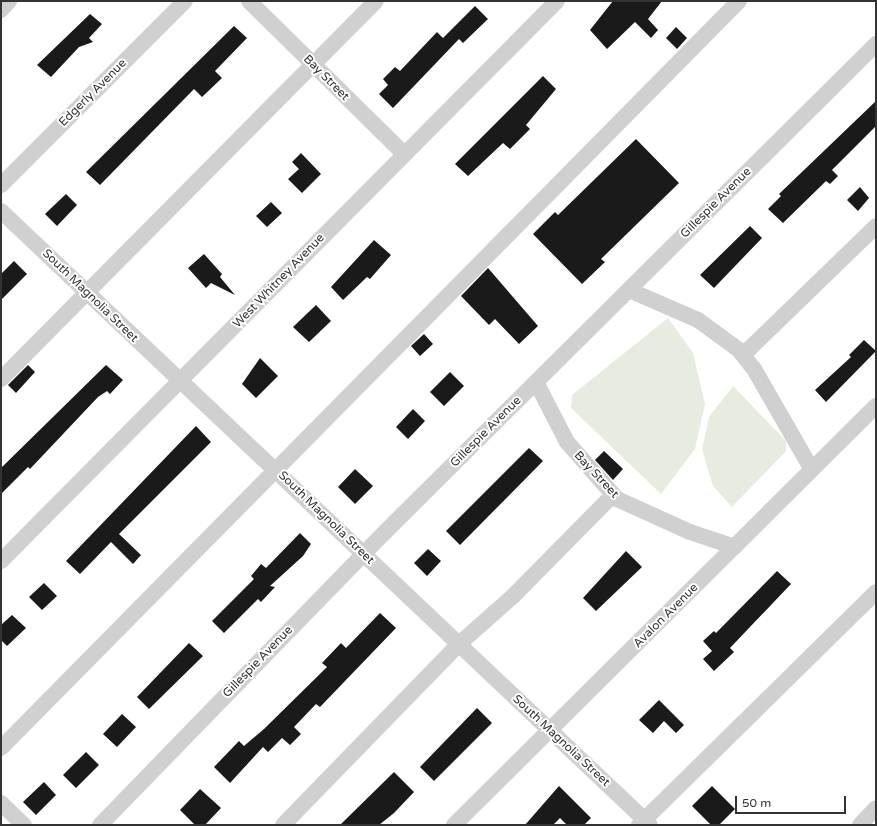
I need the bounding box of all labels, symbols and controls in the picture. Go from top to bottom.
street label: Bay Street [300,52,352,104]
street label: Edgerly Avenue [56,56,130,130]
street label: Gillespie Avenue [678,165,754,241]
street label: West Whitney Avenue [230,231,328,331]
street label: South Magnolia Street [39,246,141,346]
street label: Gillespie Avenue [448,394,524,470]
street label: Bay Street [571,449,621,501]
street label: South Magnolia Street [275,468,377,568]
street label: Avalon Avenue [631,581,701,651]
street label: Gillespie Avenue [220,623,296,701]
street label: South Magnolia Street [509,692,613,790]
scale bar [737,788,848,814]
text: 50 m [742,796,771,810]

